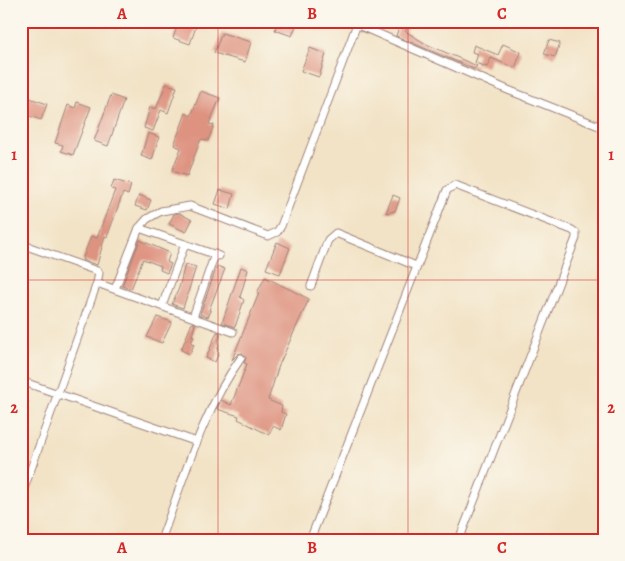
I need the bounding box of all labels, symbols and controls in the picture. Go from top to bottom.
text: A [116,3,128,25]
text: B [307,3,317,25]
text: C [497,3,507,25]
text: 1 [11,144,17,166]
text: 1 [608,144,614,166]
text: 2 [10,397,18,419]
text: 2 [607,397,615,419]
text: A [116,537,128,559]
text: B [307,537,317,559]
text: C [497,537,507,559]

